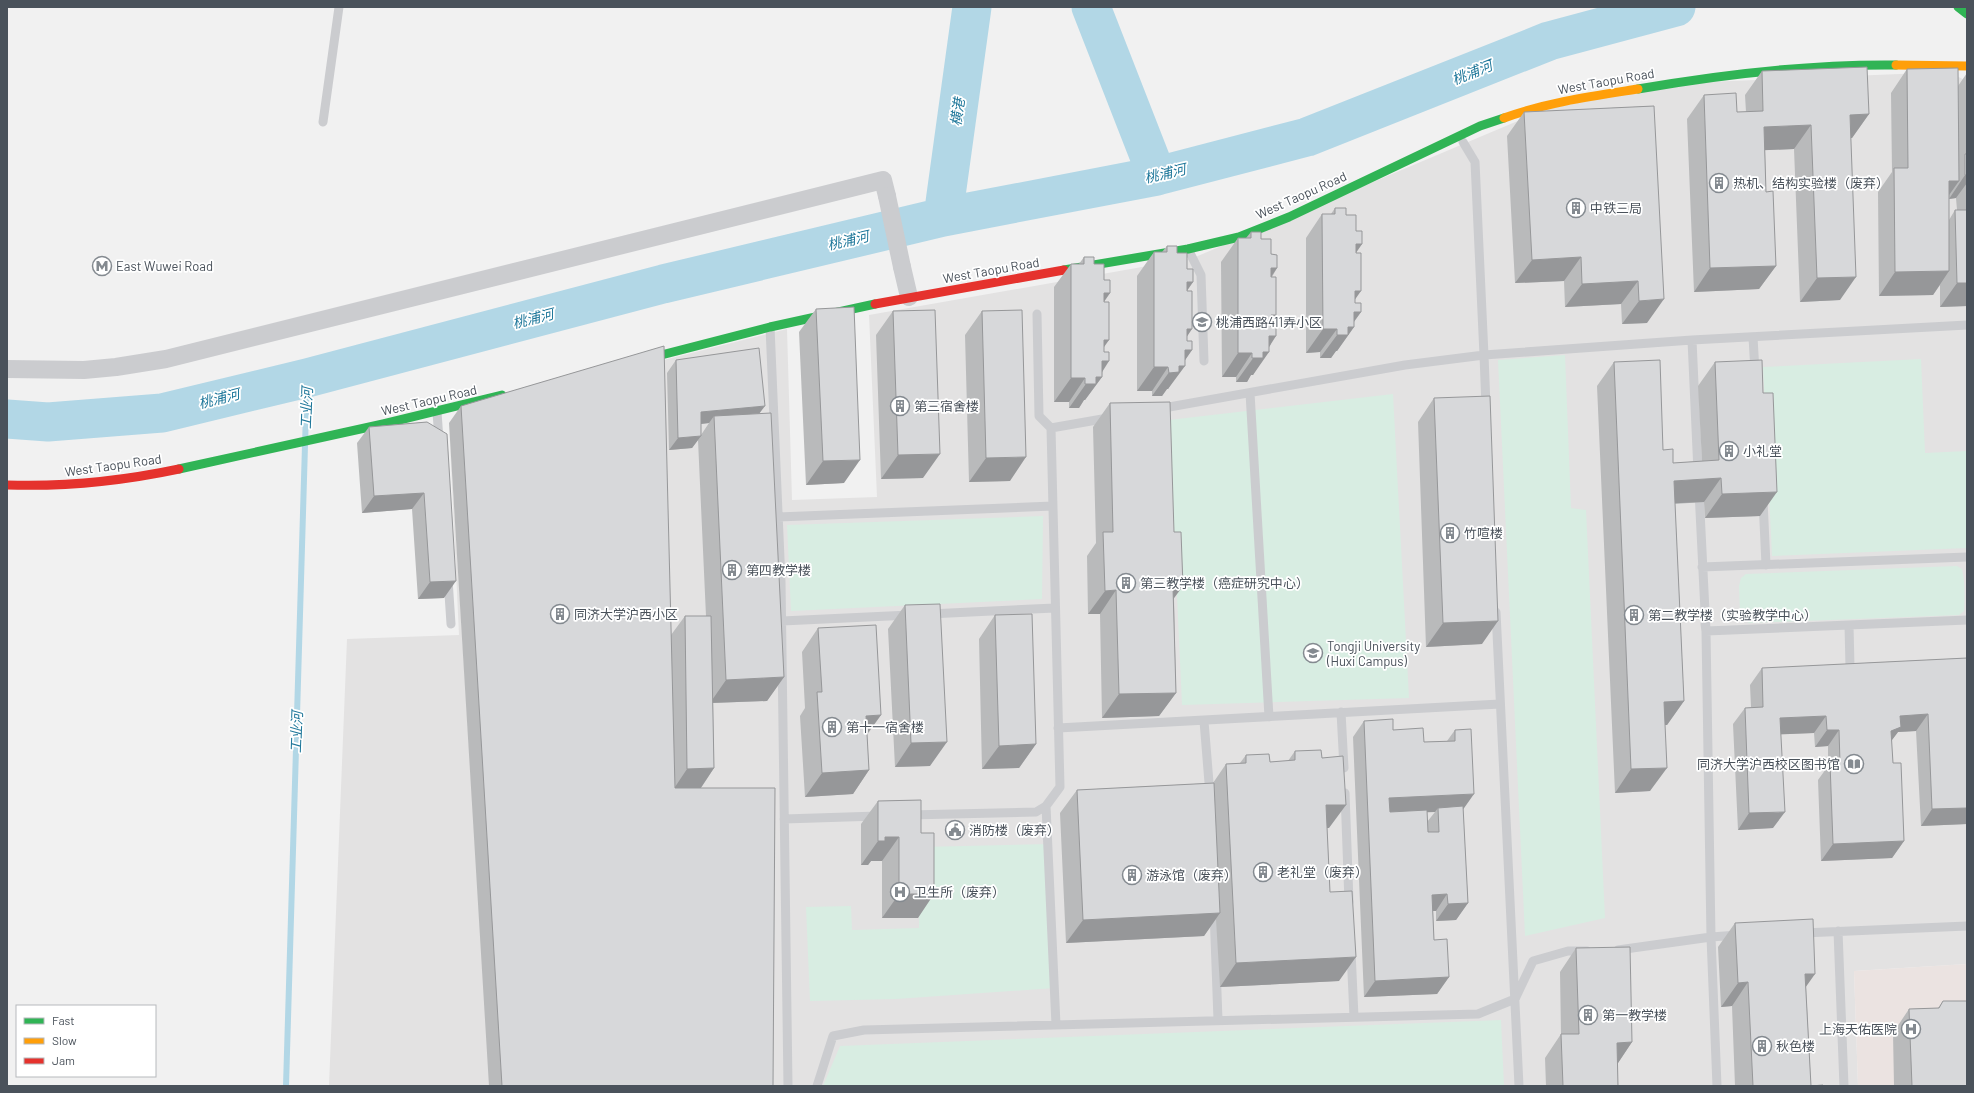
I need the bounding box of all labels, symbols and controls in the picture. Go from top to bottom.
water label: 桃浦河 [1449,55,1497,88]
street label: West Taopu Road [1557,65,1655,97]
water label: 横港 [947,95,968,127]
water label: 桃浦河 [1143,159,1190,186]
street label: West Taopu Road [1253,168,1349,222]
building icon: 热机、结构实验楼（废弃） [1708,172,1730,194]
place label: 热机、结构实验楼（废弃） [1733,175,1889,191]
building icon: 中铁三局 [1565,197,1587,219]
place label: 中铁三局 [1590,200,1642,216]
water label: 桃浦河 [826,226,873,253]
street label: West Taopu Road [942,254,1040,286]
metro station icon: East Wuwei Road [91,255,113,277]
place label: East Wuwei Road [116,258,213,274]
water label: 桃浦河 [511,304,558,331]
school or university icon: 桃浦西路411弄小区 [1191,311,1213,333]
place label: 桃浦西路411弄小区 [1216,314,1322,330]
street label: West Taopu Road [380,381,478,419]
water label: 桃浦河 [197,384,244,411]
water label: 工业河 [297,384,315,429]
building icon: 第三宿舍楼 [889,395,911,417]
place label: 第三宿舍楼 [914,398,979,414]
building icon: 小礼堂 [1718,440,1740,462]
place label: 小礼堂 [1743,443,1782,459]
street label: West Taopu Road [64,450,162,480]
building icon: 竹喧楼 [1439,522,1461,544]
place label: 竹喧楼 [1464,525,1503,541]
building icon: 第四教学楼 [721,559,743,581]
place label: 第四教学楼 [746,562,811,578]
building icon: 第三教学楼（癌症研究中心） [1115,572,1137,594]
place label: 第三教学楼（癌症研究中心） [1140,575,1309,591]
building icon: 同济大学沪西小区 [549,603,571,625]
building icon: 第二教学楼（实验教学中心） [1623,604,1645,626]
place label: 同济大学沪西小区 [574,606,678,622]
place label: 第二教学楼（实验教学中心） [1648,607,1817,623]
place label: Tongji University (Huxi Campus) [1326,638,1420,669]
school or university icon: Tongji University (Huxi Campus) [1302,642,1324,664]
water label: 工业河 [287,708,305,753]
building icon: 第十一宿舍楼 [821,716,843,738]
place label: 第十一宿舍楼 [846,719,924,735]
library icon: 同济大学沪西校区图书馆 [1843,753,1865,775]
place label: 同济大学沪西校区图书馆 [1697,756,1840,772]
public building icon: 消防楼（废弃） [944,819,966,841]
place label: 消防楼（废弃） [969,822,1060,838]
building icon: 老礼堂（废弃） [1252,861,1274,883]
building icon: 游泳馆（废弃） [1121,864,1143,886]
place label: 老礼堂（废弃） [1277,864,1368,880]
place label: 游泳馆（废弃） [1146,867,1237,883]
hospital icon: 卫生所（废弃） [889,881,911,903]
place label: 卫生所（废弃） [914,884,1005,900]
building icon: 第一教学楼 [1577,1004,1599,1026]
legend [16,1005,156,1077]
place label: 第一教学楼 [1602,1007,1667,1023]
text: Fast [52,1013,75,1027]
hospital icon: 上海天佑医院 [1900,1018,1922,1040]
place label: 上海天佑医院 [1819,1021,1897,1037]
text: Slow [52,1033,77,1047]
building icon: 秋色楼 [1751,1035,1773,1057]
place label: 秋色楼 [1776,1038,1815,1054]
text: Jam [52,1053,75,1067]

